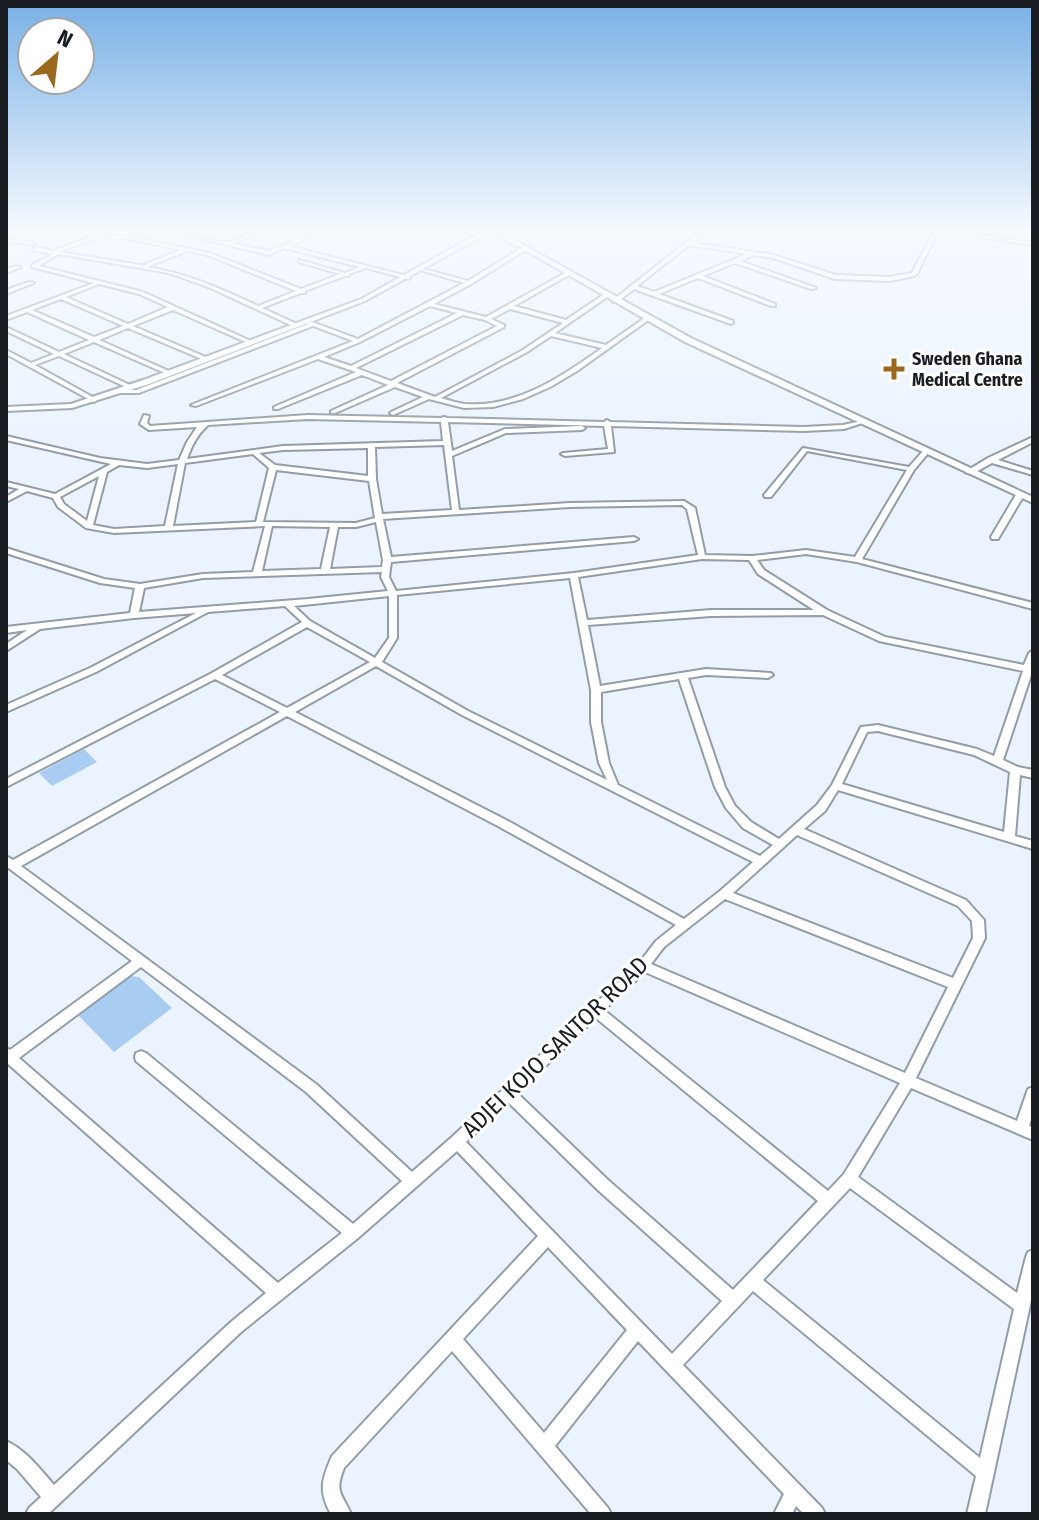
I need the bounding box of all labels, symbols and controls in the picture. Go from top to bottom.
north arrow [16,16,96,96]
text: N [53,24,77,54]
place label: Sweden Ghana Medical Centre [912,348,1023,391]
marker: Sweden Ghana Medical Centre [883,358,905,380]
street label: ADJEI KOJO SANTOR ROAD [456,951,654,1143]

